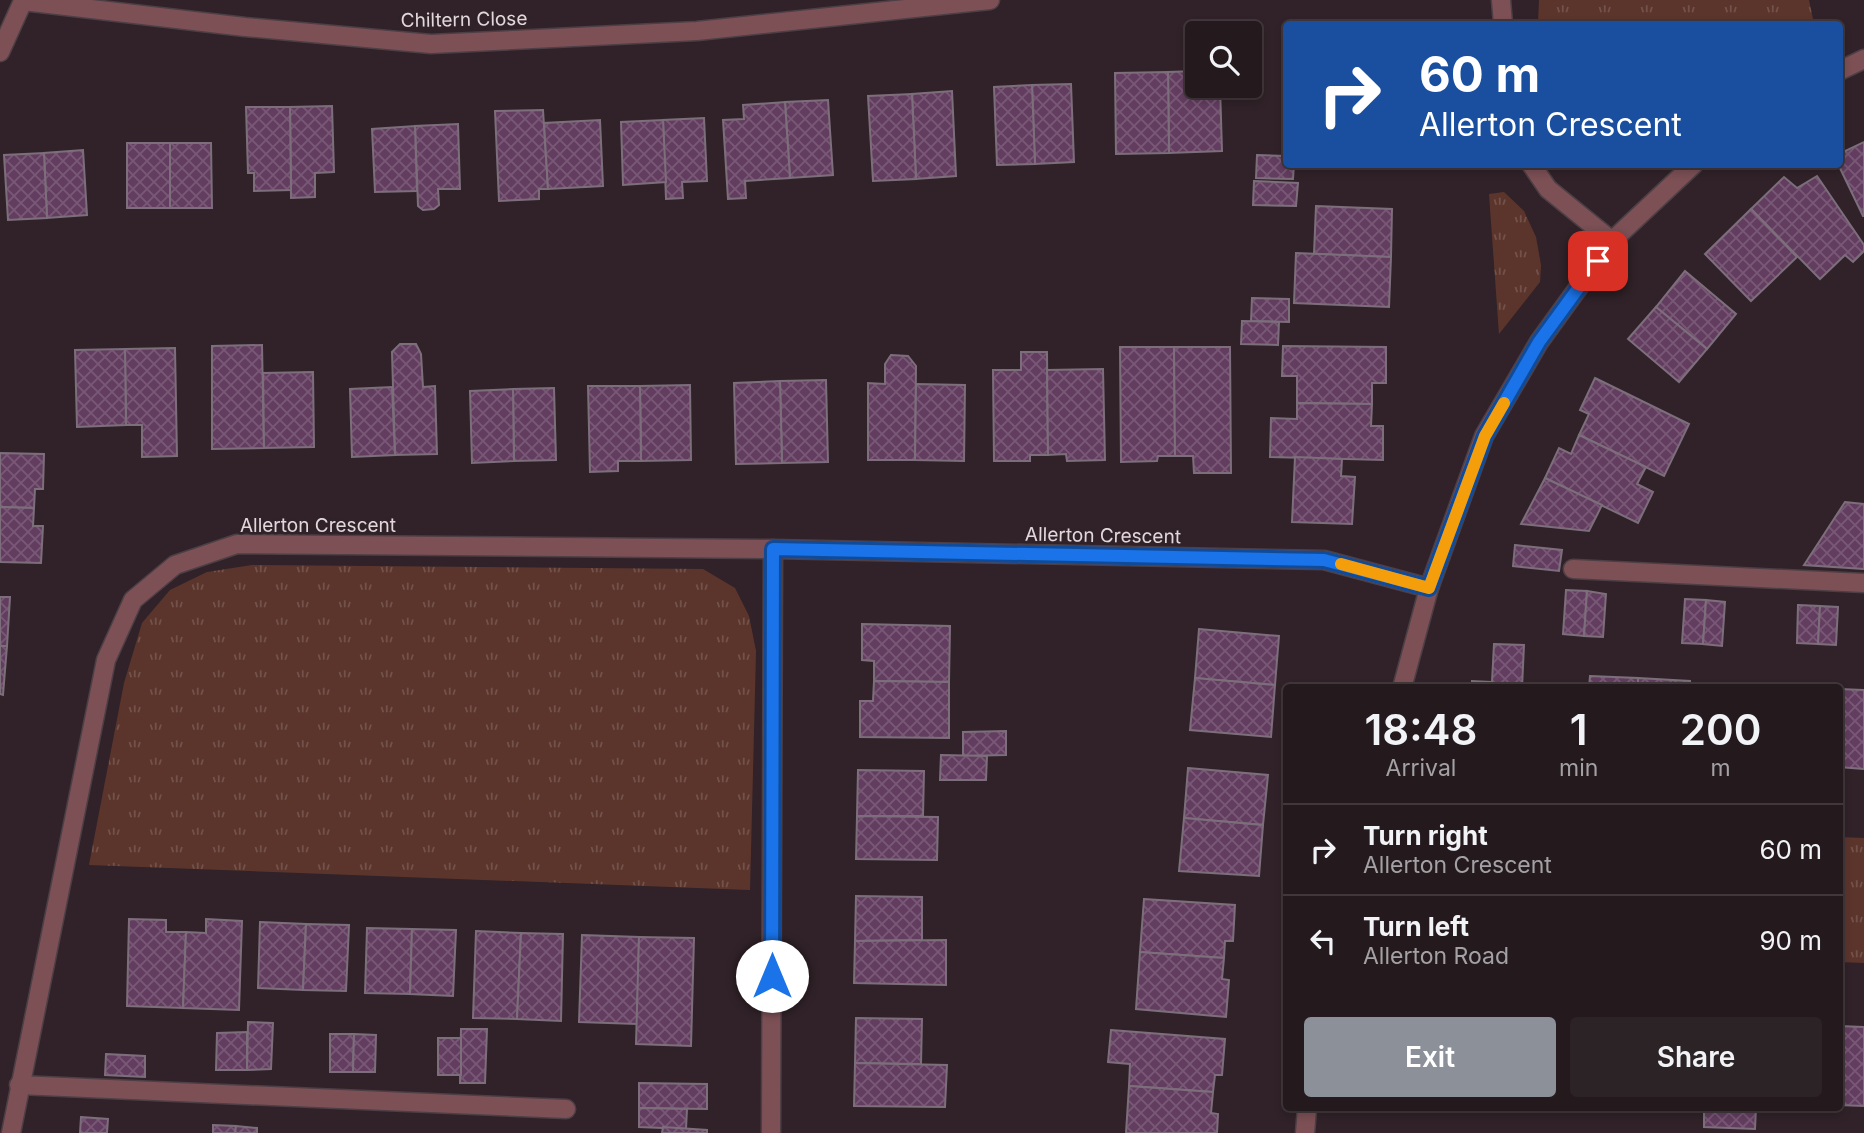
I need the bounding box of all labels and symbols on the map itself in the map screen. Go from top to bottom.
street label: Chiltern Close [400,7,528,32]
pin [1568,231,1628,291]
street label: Allerton Crescent [240,514,396,537]
street label: Allerton Crescent [1025,523,1181,548]
position arrow [735,939,809,1013]

